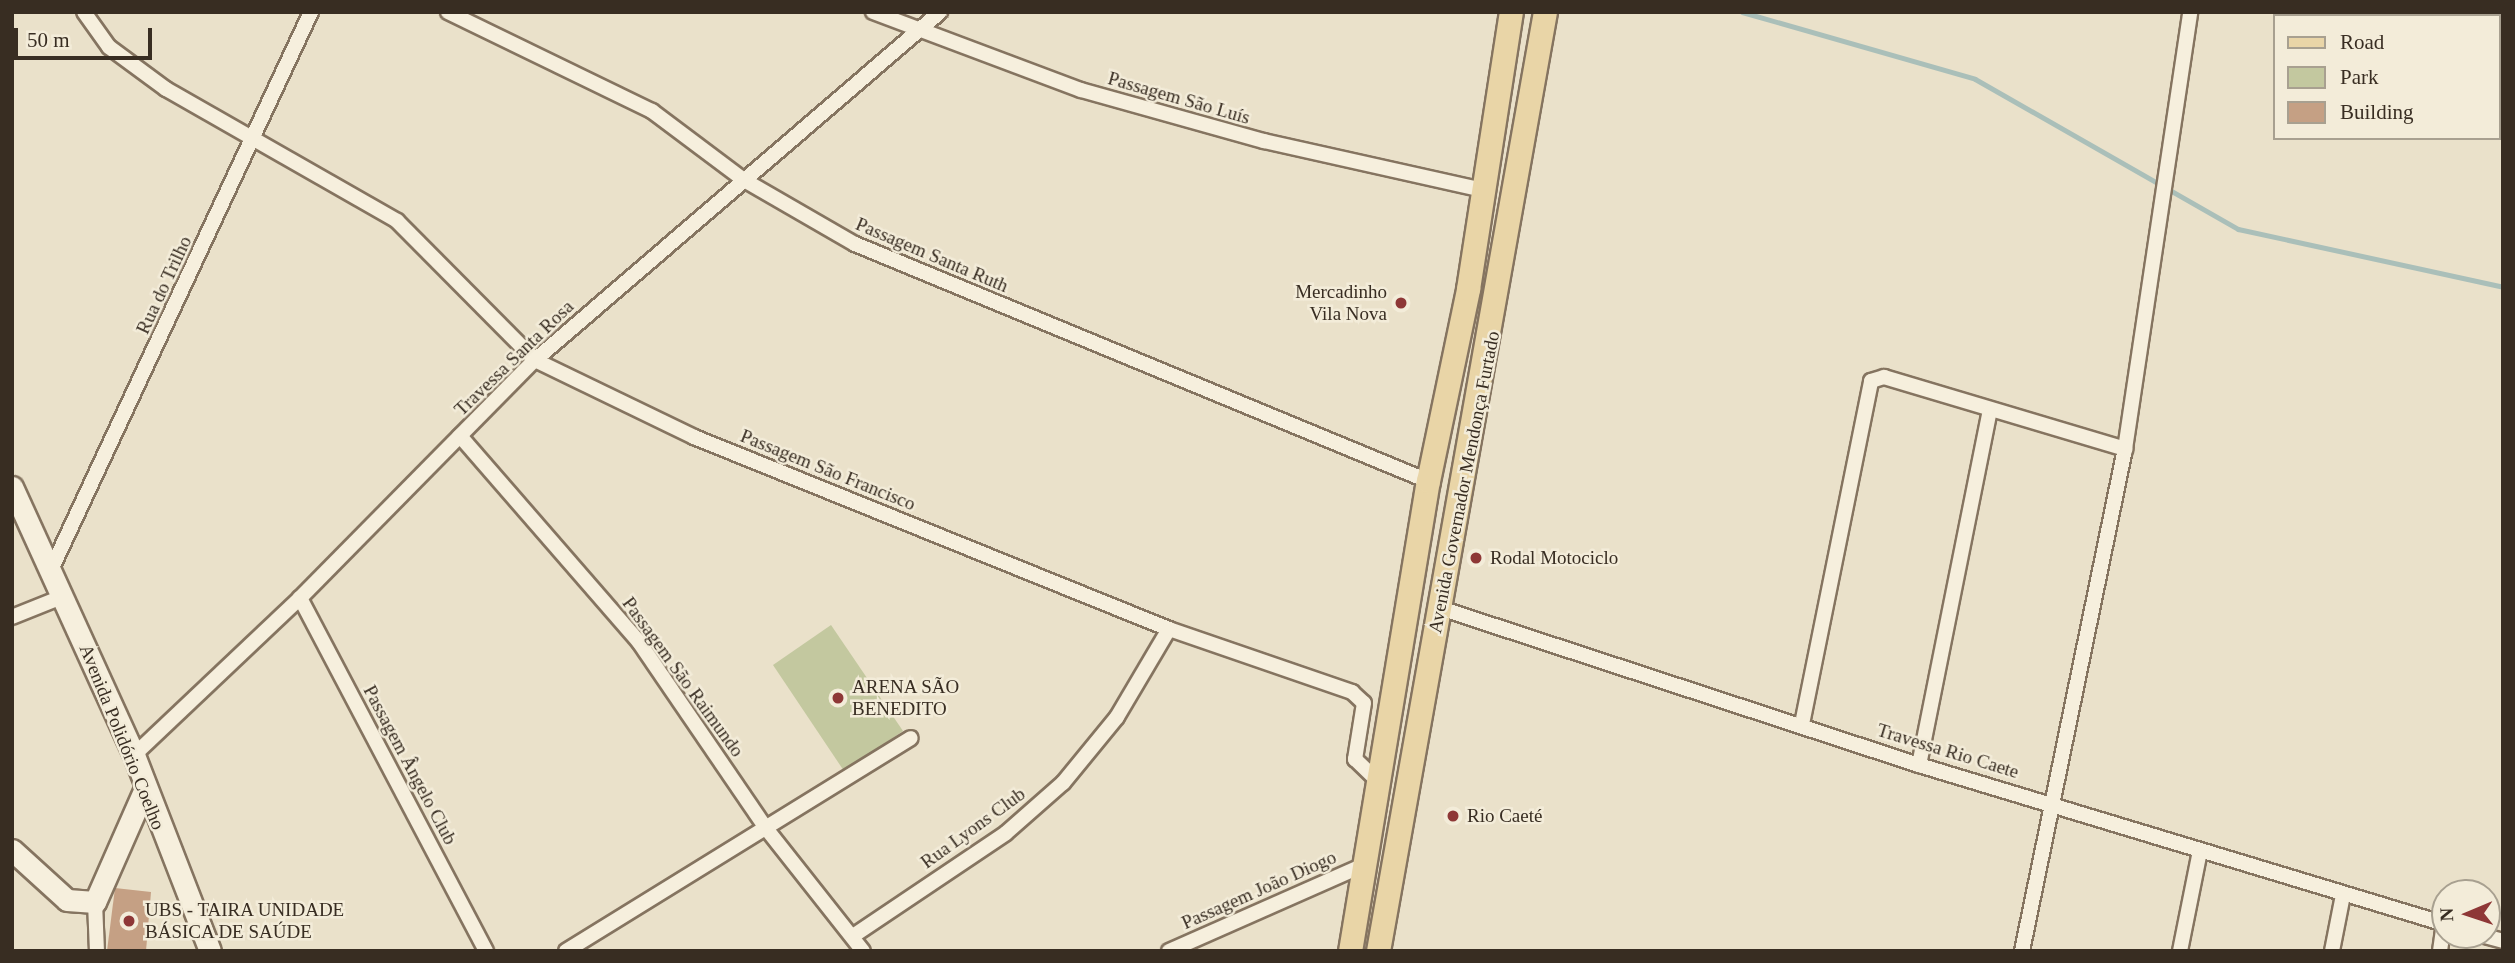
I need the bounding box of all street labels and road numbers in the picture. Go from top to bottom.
street label: Passagem São Luís [1105,67,1253,129]
street label: Passagem Santa Ruth [852,213,1012,297]
street label: Rua do Trilho [131,232,197,338]
street label: Travessa Santa Rosa [450,295,578,421]
street label: Avenida Governador Mendonça Furtado [1423,329,1505,635]
street label: Passagem São Francisco [737,424,919,516]
street label: Passagem São Raimundo [617,593,749,761]
street label: Avenida Polidório Coelho [74,641,170,833]
street label: Passagem Ângelo Club [358,681,462,849]
street label: Travessa Rio Caete [1874,719,2022,783]
street label: Rua Lyons Club [916,782,1030,874]
street label: Passagem João Diogo [1178,846,1340,934]

